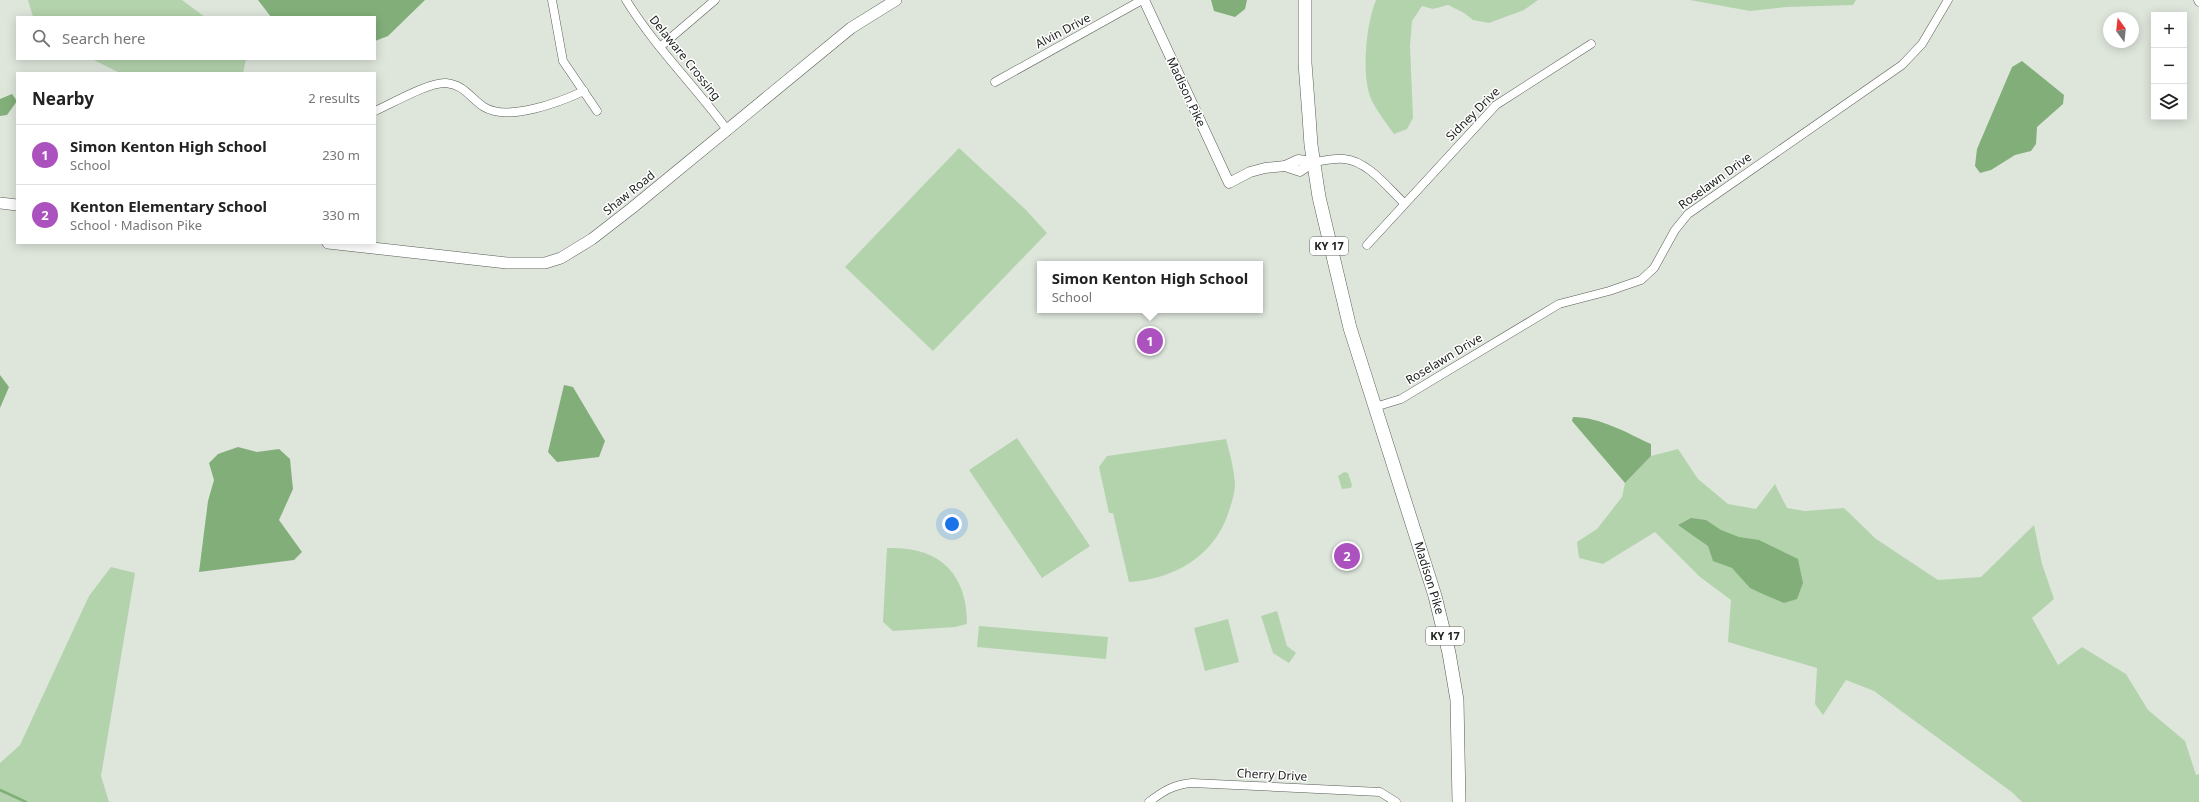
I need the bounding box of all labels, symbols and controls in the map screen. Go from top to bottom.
street label: Alvin Drive [1032,9,1094,52]
street label: Delaware Crossing [646,12,725,104]
north arrow [2103,12,2139,48]
map controls [2151,12,2187,120]
button: + [2151,12,2187,48]
search box [16,16,376,60]
icon: search [30,27,52,49]
text: Search here [62,28,145,48]
button: − [2151,48,2187,84]
street label: Madison Pike [1163,54,1210,130]
street label: Sidney Drive [1442,83,1504,144]
button: layers [2151,84,2187,120]
text: Nearby [32,87,94,110]
text: 2 results [308,89,360,107]
text: Simon Kenton High School [70,136,267,156]
text: 1 [41,146,49,164]
text: 230 m [322,146,360,164]
street label: Roselawn Drive [1675,148,1755,213]
text: School [70,156,111,174]
street label: Shaw Road [599,166,658,219]
text: Kenton Elementary School [70,196,267,216]
text: 2 [41,206,49,224]
text: 330 m [322,206,360,224]
text: School · Madison Pike [70,216,202,234]
road number: KY 17 [1310,237,1348,255]
popup [1037,261,1263,313]
text: Simon Kenton High School [1052,268,1248,288]
text: School [1052,288,1092,306]
pin: 1 [1137,326,1163,356]
street label: Roselawn Drive [1402,329,1485,388]
your location [942,514,962,534]
street label: Madison Pike [1410,539,1449,617]
pin: 2 [1334,541,1360,571]
road number: KY 17 [1426,627,1464,645]
street label: Cherry Drive [1236,764,1308,785]

